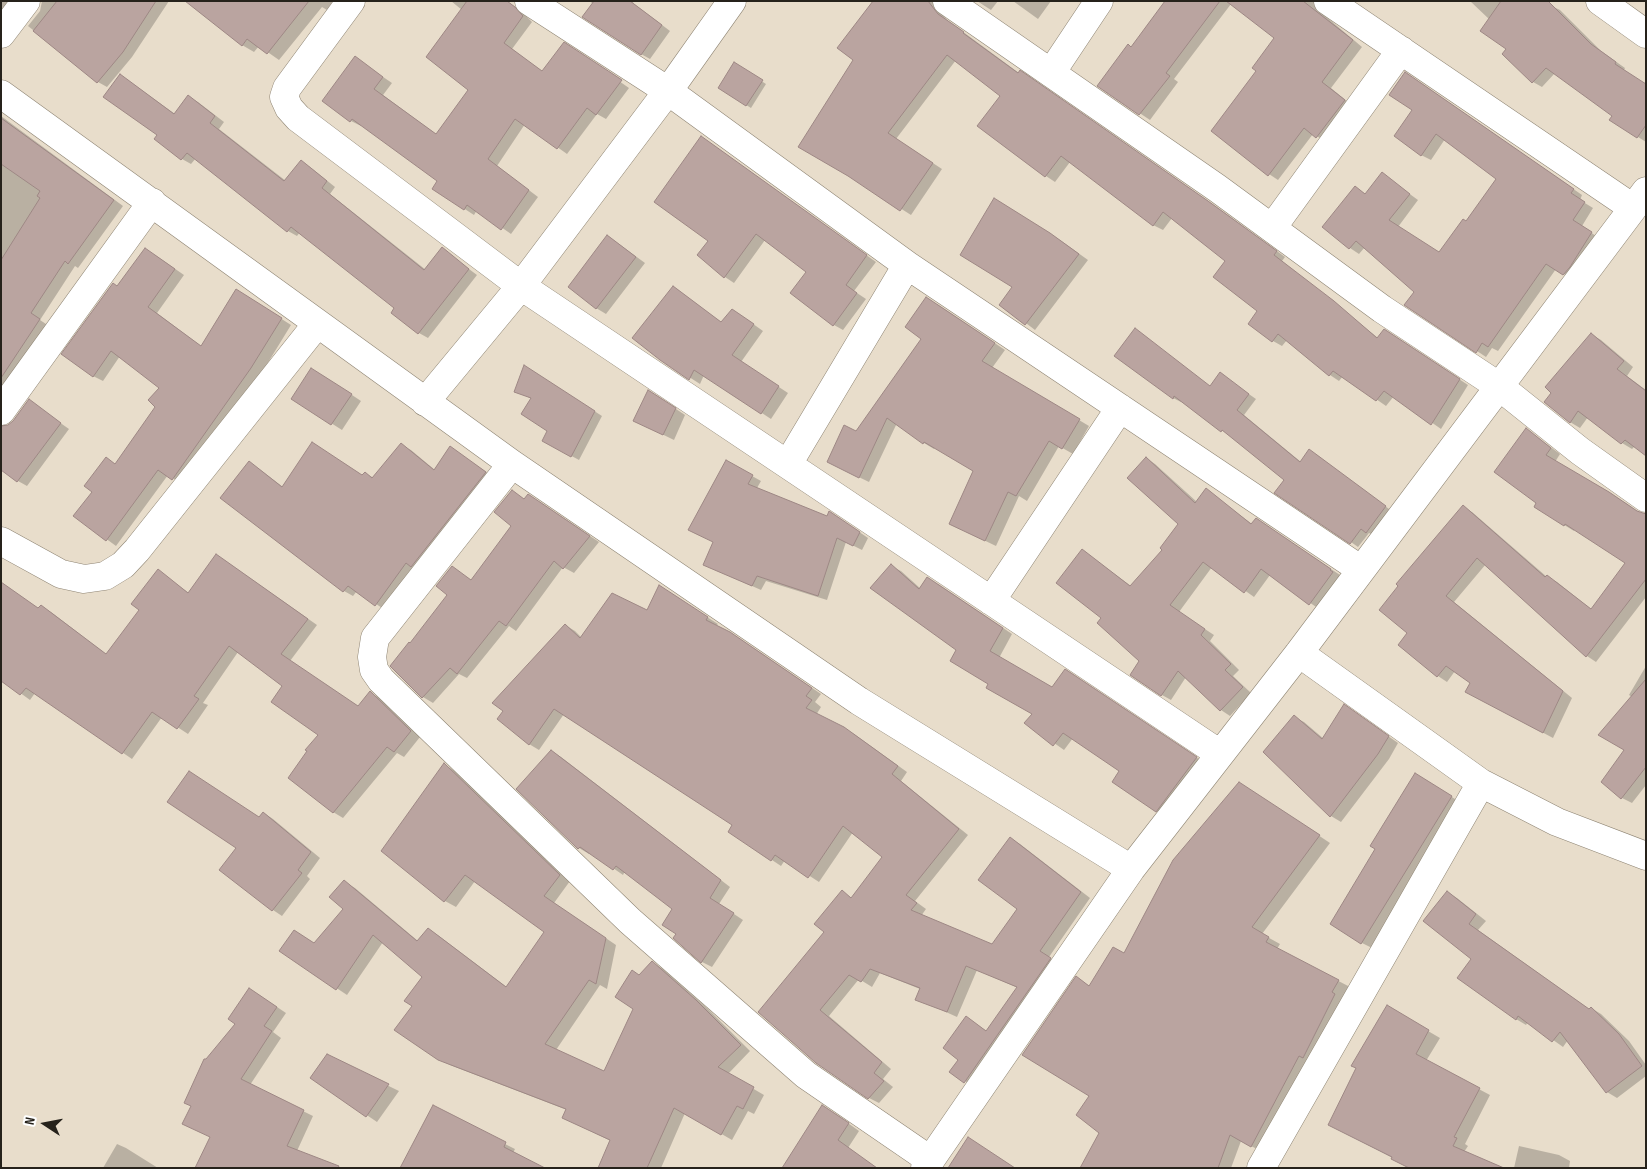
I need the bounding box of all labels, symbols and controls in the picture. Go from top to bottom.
north arrow [20,1099,70,1149]
text: N [21,1116,39,1126]

